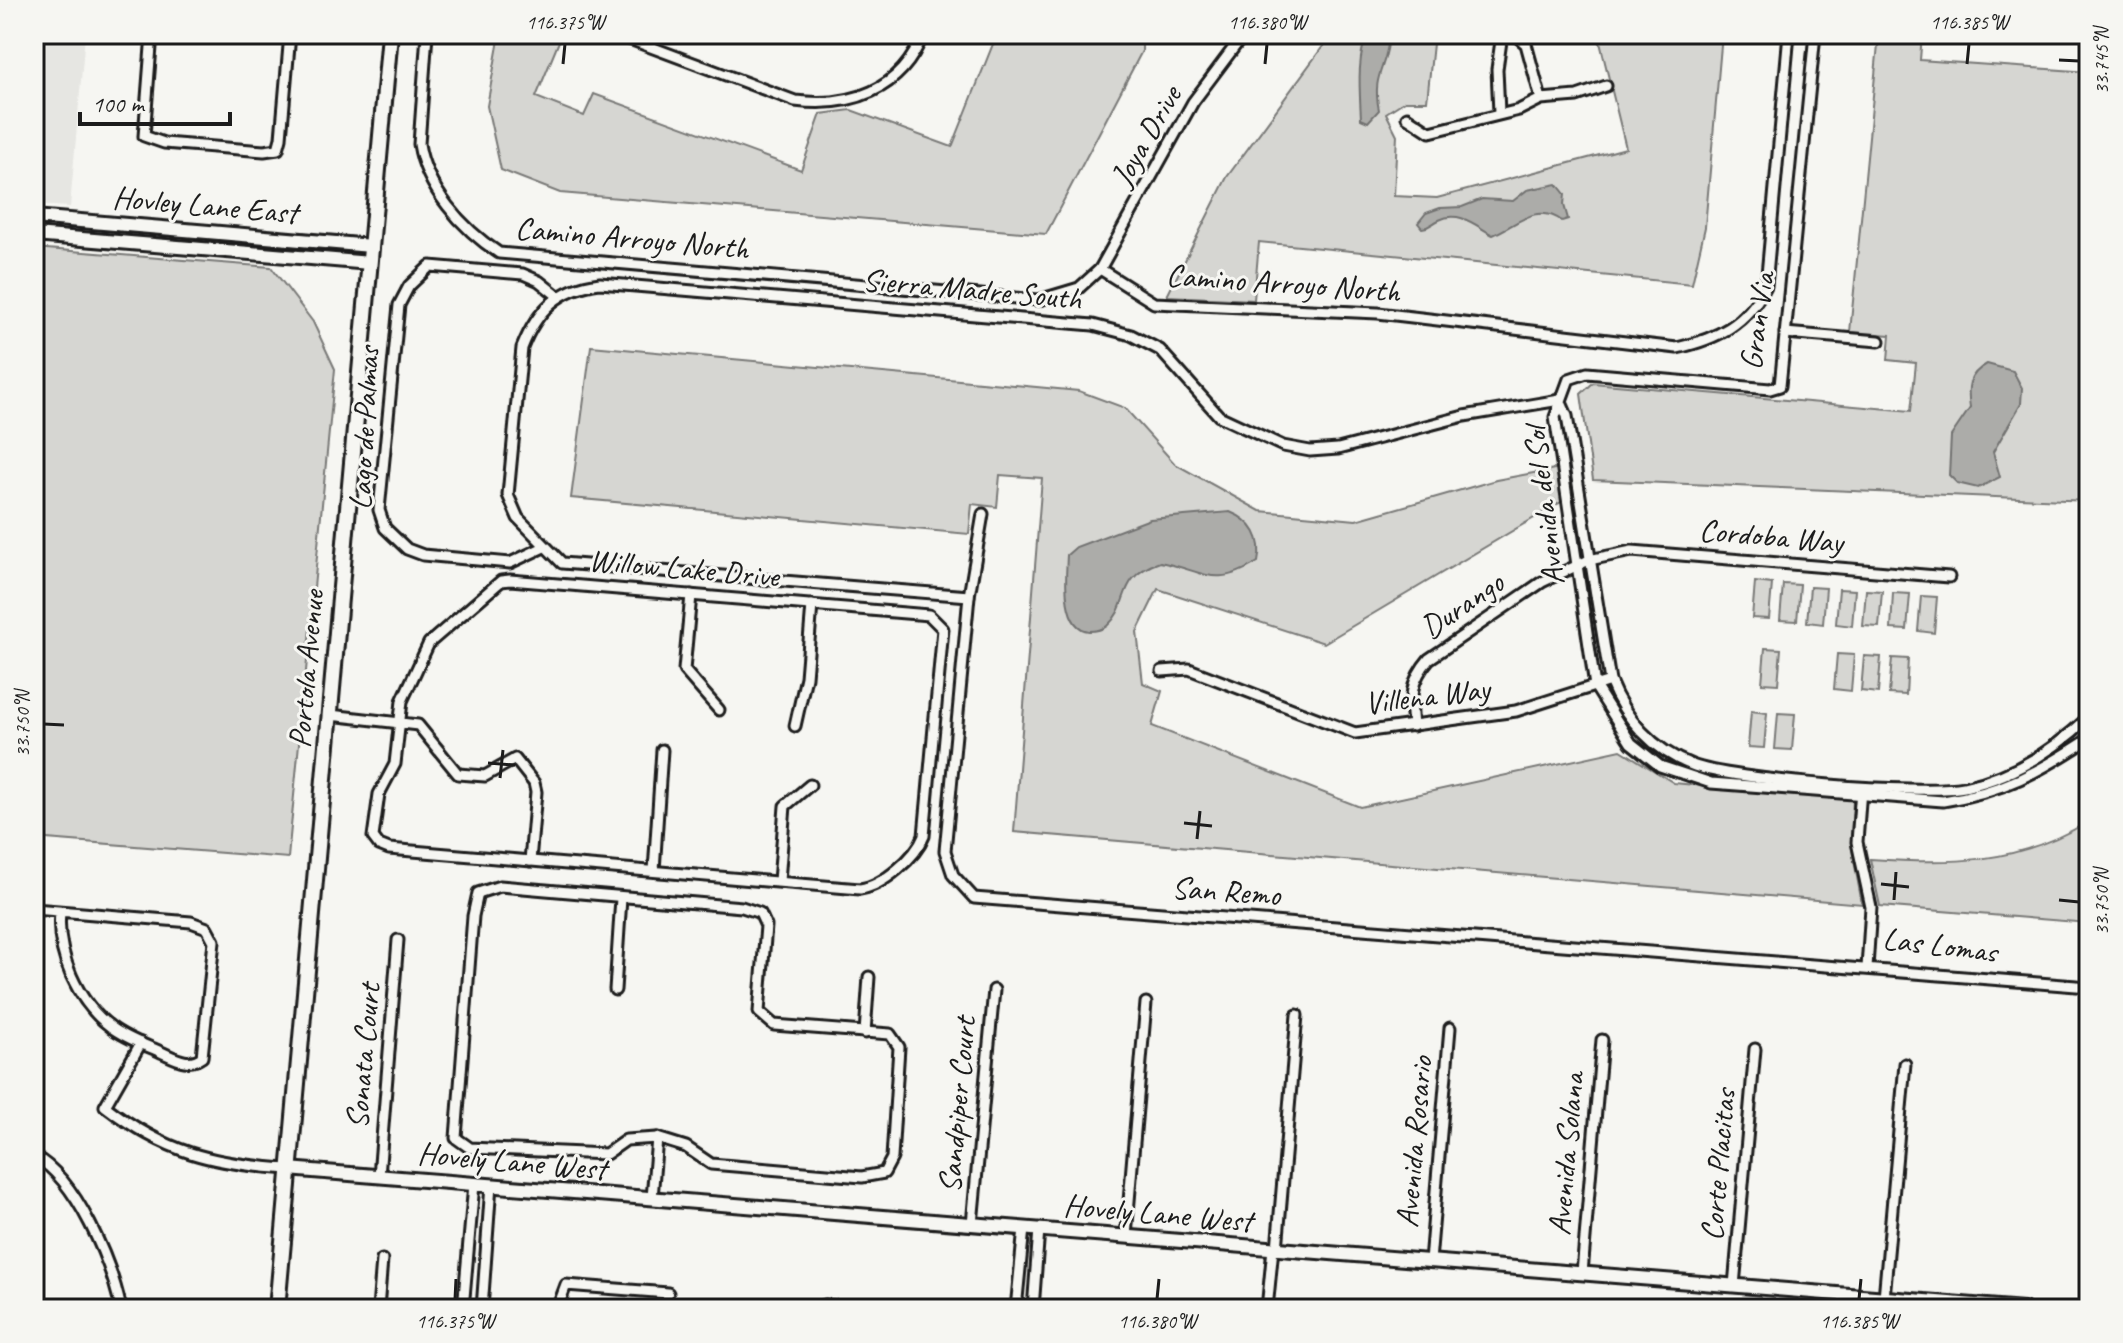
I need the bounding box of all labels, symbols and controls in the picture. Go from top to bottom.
text: 116.375°W [526,10,608,35]
text: 116.380°W [1228,10,1310,35]
text: 116.385°W [1930,10,2012,35]
text: 33.745°N [2089,25,2114,94]
scale bar [80,76,230,126]
street label: Joya Drive [1100,76,1192,195]
text: 100 m [92,89,146,119]
street label: Hovley Lane East [111,177,303,234]
street label: Camino Arroyo North [514,207,752,269]
street label: Camino Arroyo North [1165,254,1403,312]
street label: Sierra Madre South [861,259,1084,319]
street label: Gran Via [1730,267,1785,372]
street label: Lago de Palmas [339,343,389,511]
street label: Avenida del Sol [1513,419,1574,587]
street label: Cordoba Way [1698,509,1848,563]
street label: Willow Lake Drive [587,539,783,597]
street label: Durango [1413,561,1513,648]
street label: Portola Avenue [279,586,334,750]
street label: Villena Way [1362,668,1495,724]
text: 33.750°N [10,688,35,757]
text: 33.750°N [2089,866,2114,935]
street label: San Remo [1170,867,1283,915]
street label: Las Lomas [1881,918,2003,973]
street label: Sonata Court [336,978,390,1130]
street label: Sandpiper Court [929,1012,985,1195]
street label: Avenida Rosario [1386,1053,1442,1229]
street label: Avenida Solana [1538,1068,1594,1237]
street label: Corte Placitas [1691,1084,1745,1242]
street label: Hovely Lane West [416,1132,612,1190]
street label: Hovely Lane West [1062,1184,1258,1242]
text: 116.375°W [416,1309,498,1334]
text: 116.380°W [1118,1309,1200,1334]
text: 116.385°W [1820,1309,1902,1334]

